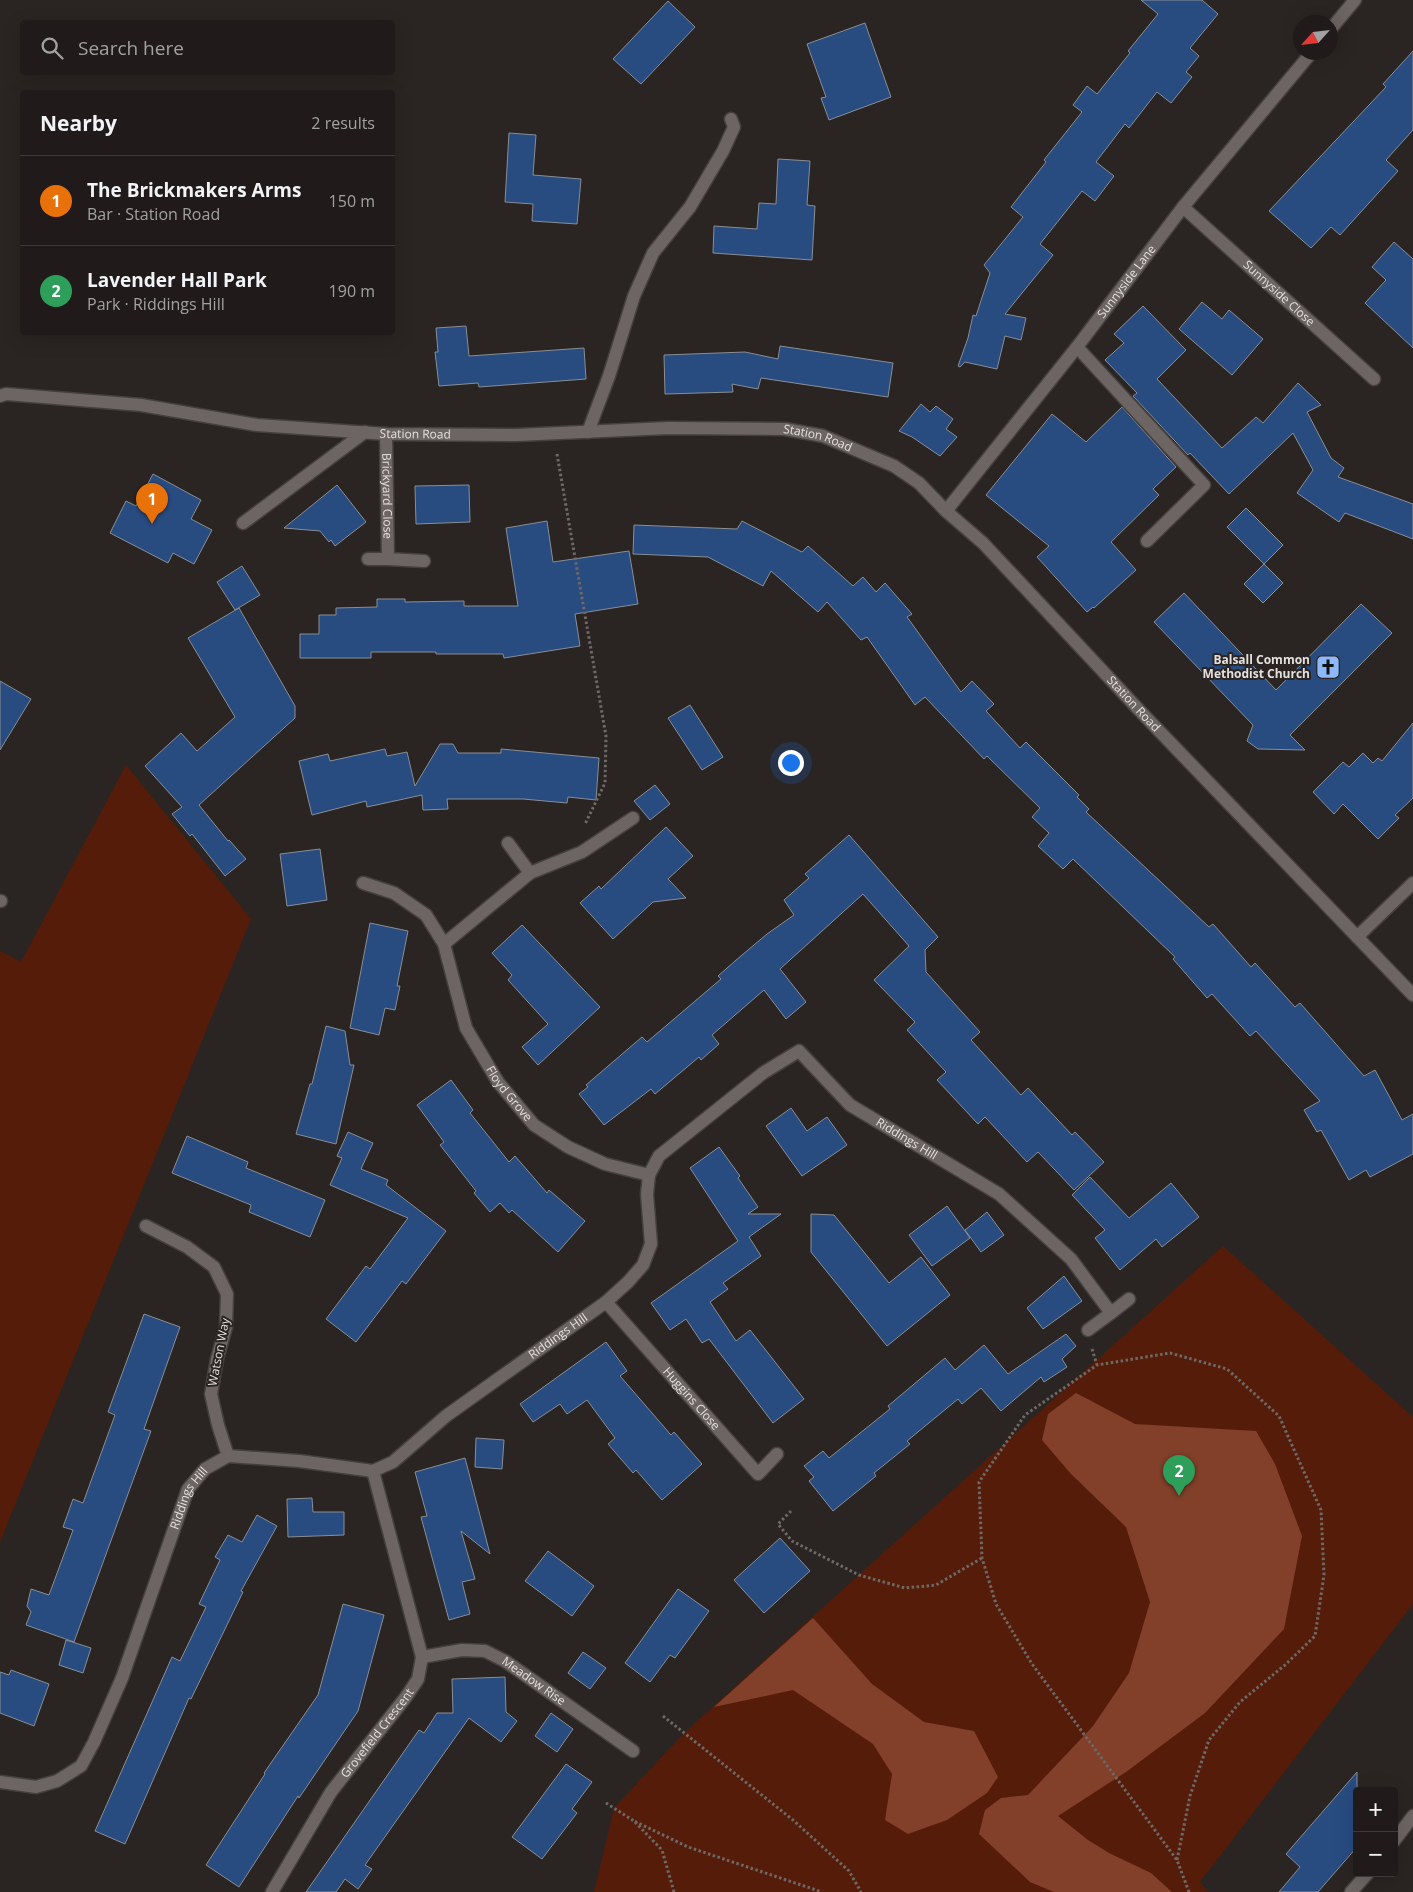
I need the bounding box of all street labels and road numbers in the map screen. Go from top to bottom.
street label: Sunnyside Lane [1093,241,1160,321]
street label: Sunnyside Close [1240,256,1319,330]
street label: Station Road [782,420,855,455]
street label: Station Road [379,425,451,442]
street label: Brickyard Close [378,453,397,539]
street label: Station Road [1103,672,1164,735]
street label: Floyd Grove [482,1062,537,1125]
street label: Riddings Hill [873,1113,941,1163]
street label: Riddings Hill [525,1309,591,1363]
street label: Watson Way [204,1315,234,1387]
street label: Huggins Close [659,1363,724,1434]
street label: Riddings Hill [166,1463,211,1532]
street label: Meadow Rise [499,1652,569,1709]
street label: Grovefield Crescent [336,1685,418,1781]

